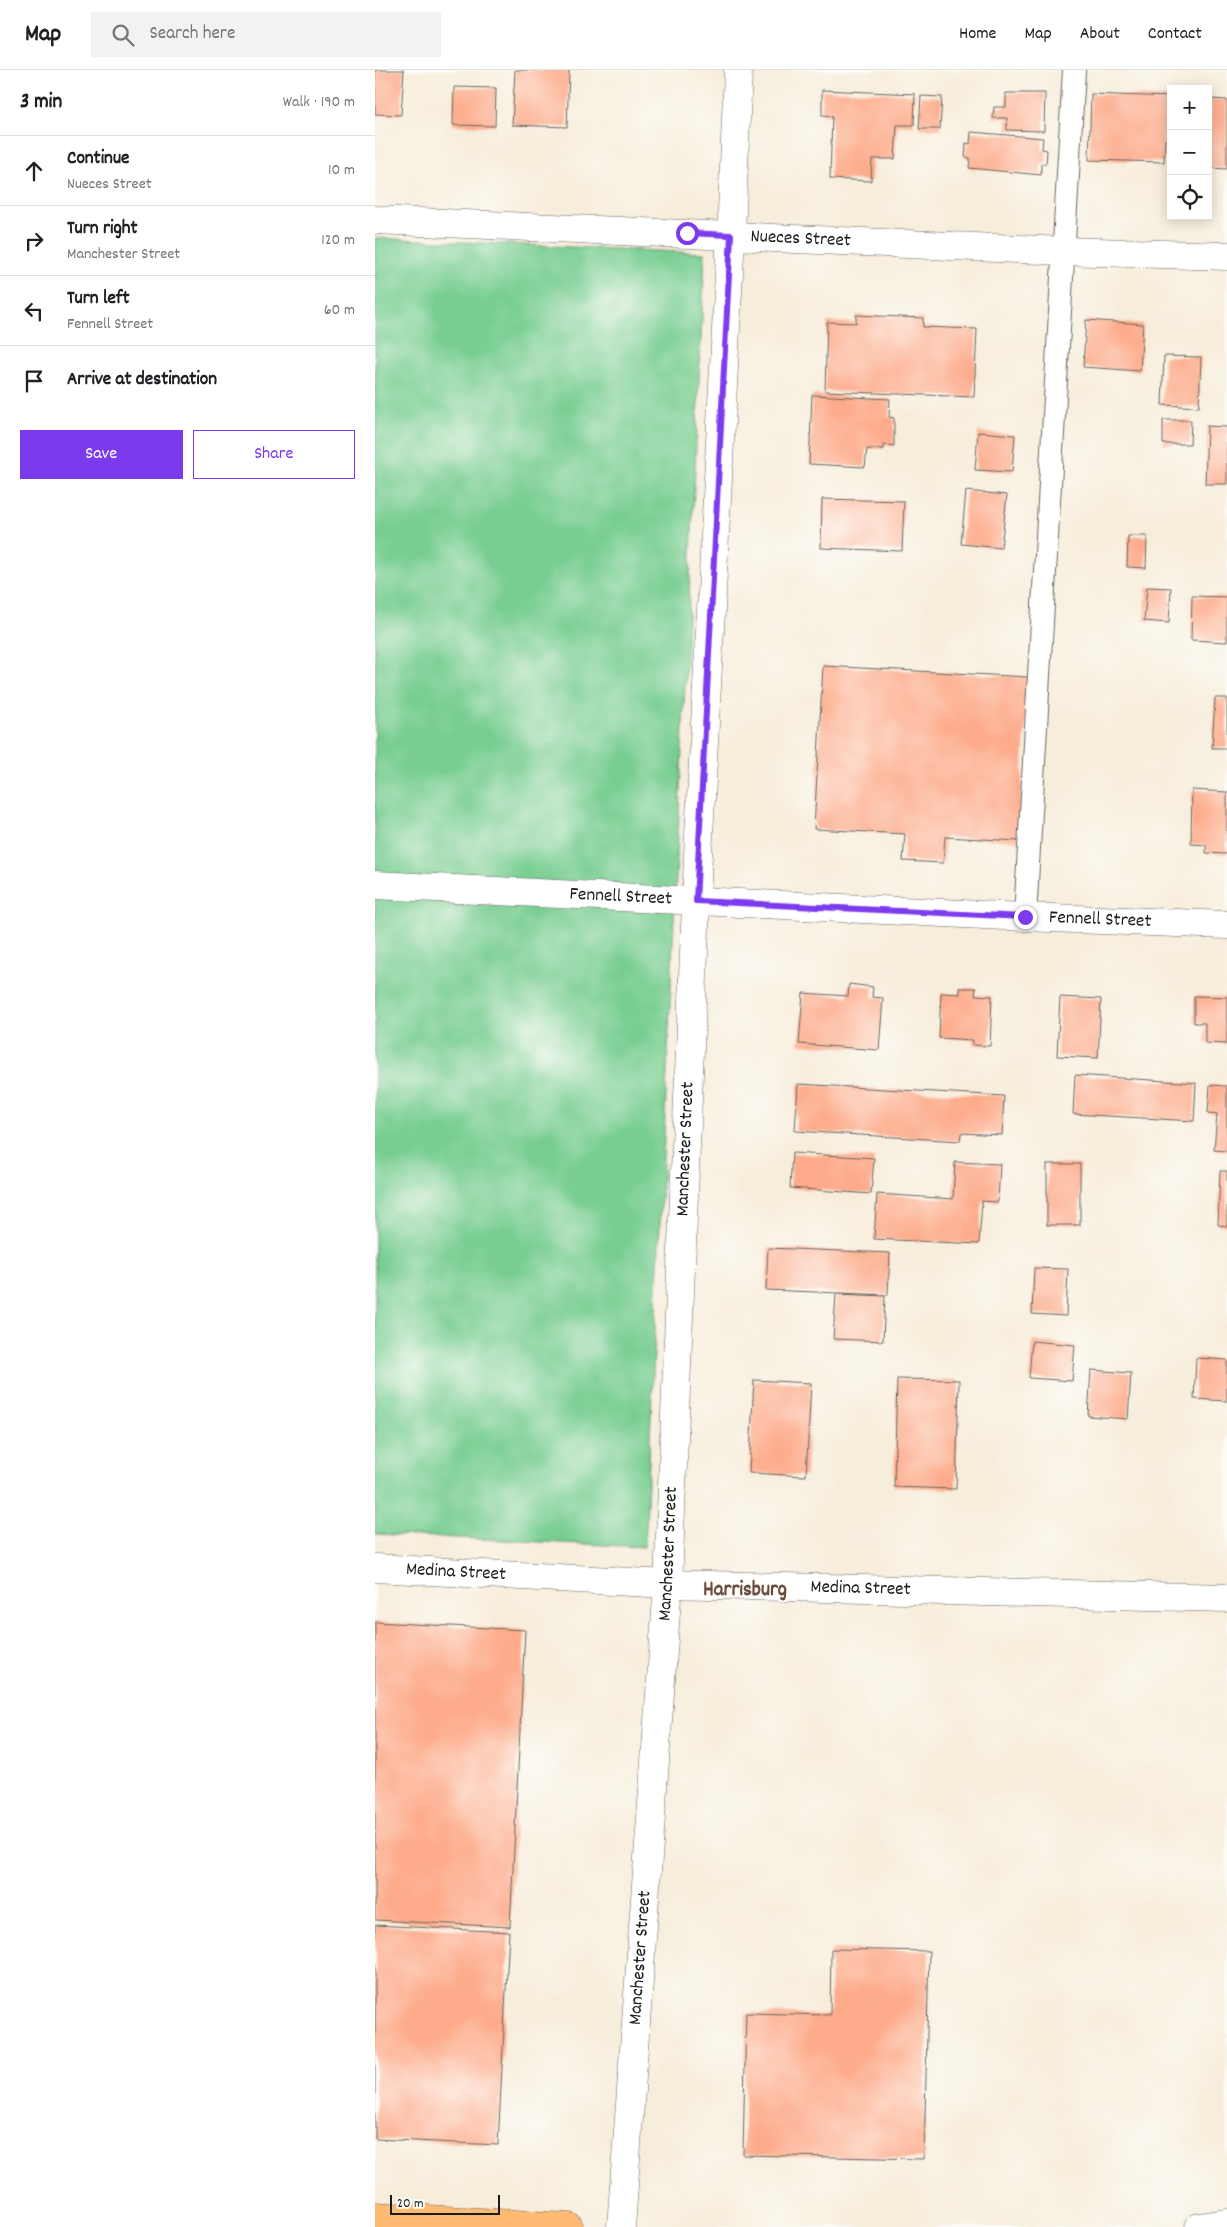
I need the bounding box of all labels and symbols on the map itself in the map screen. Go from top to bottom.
route start [676,222,699,245]
street label: Nueces Street [750,223,851,255]
street label: Fennell Street [569,881,673,913]
street label: Fennell Street [1048,904,1152,935]
route end [1014,906,1037,929]
street label: Manchester Street [670,1081,702,1217]
street label: Manchester Street [652,1486,686,1622]
street label: Medina Street [405,1556,507,1589]
street label: Medina Street [810,1574,911,1604]
district label: Harrisburg [703,1576,787,1606]
street label: Manchester Street [622,1890,659,2026]
scale bar [390,2192,500,2215]

